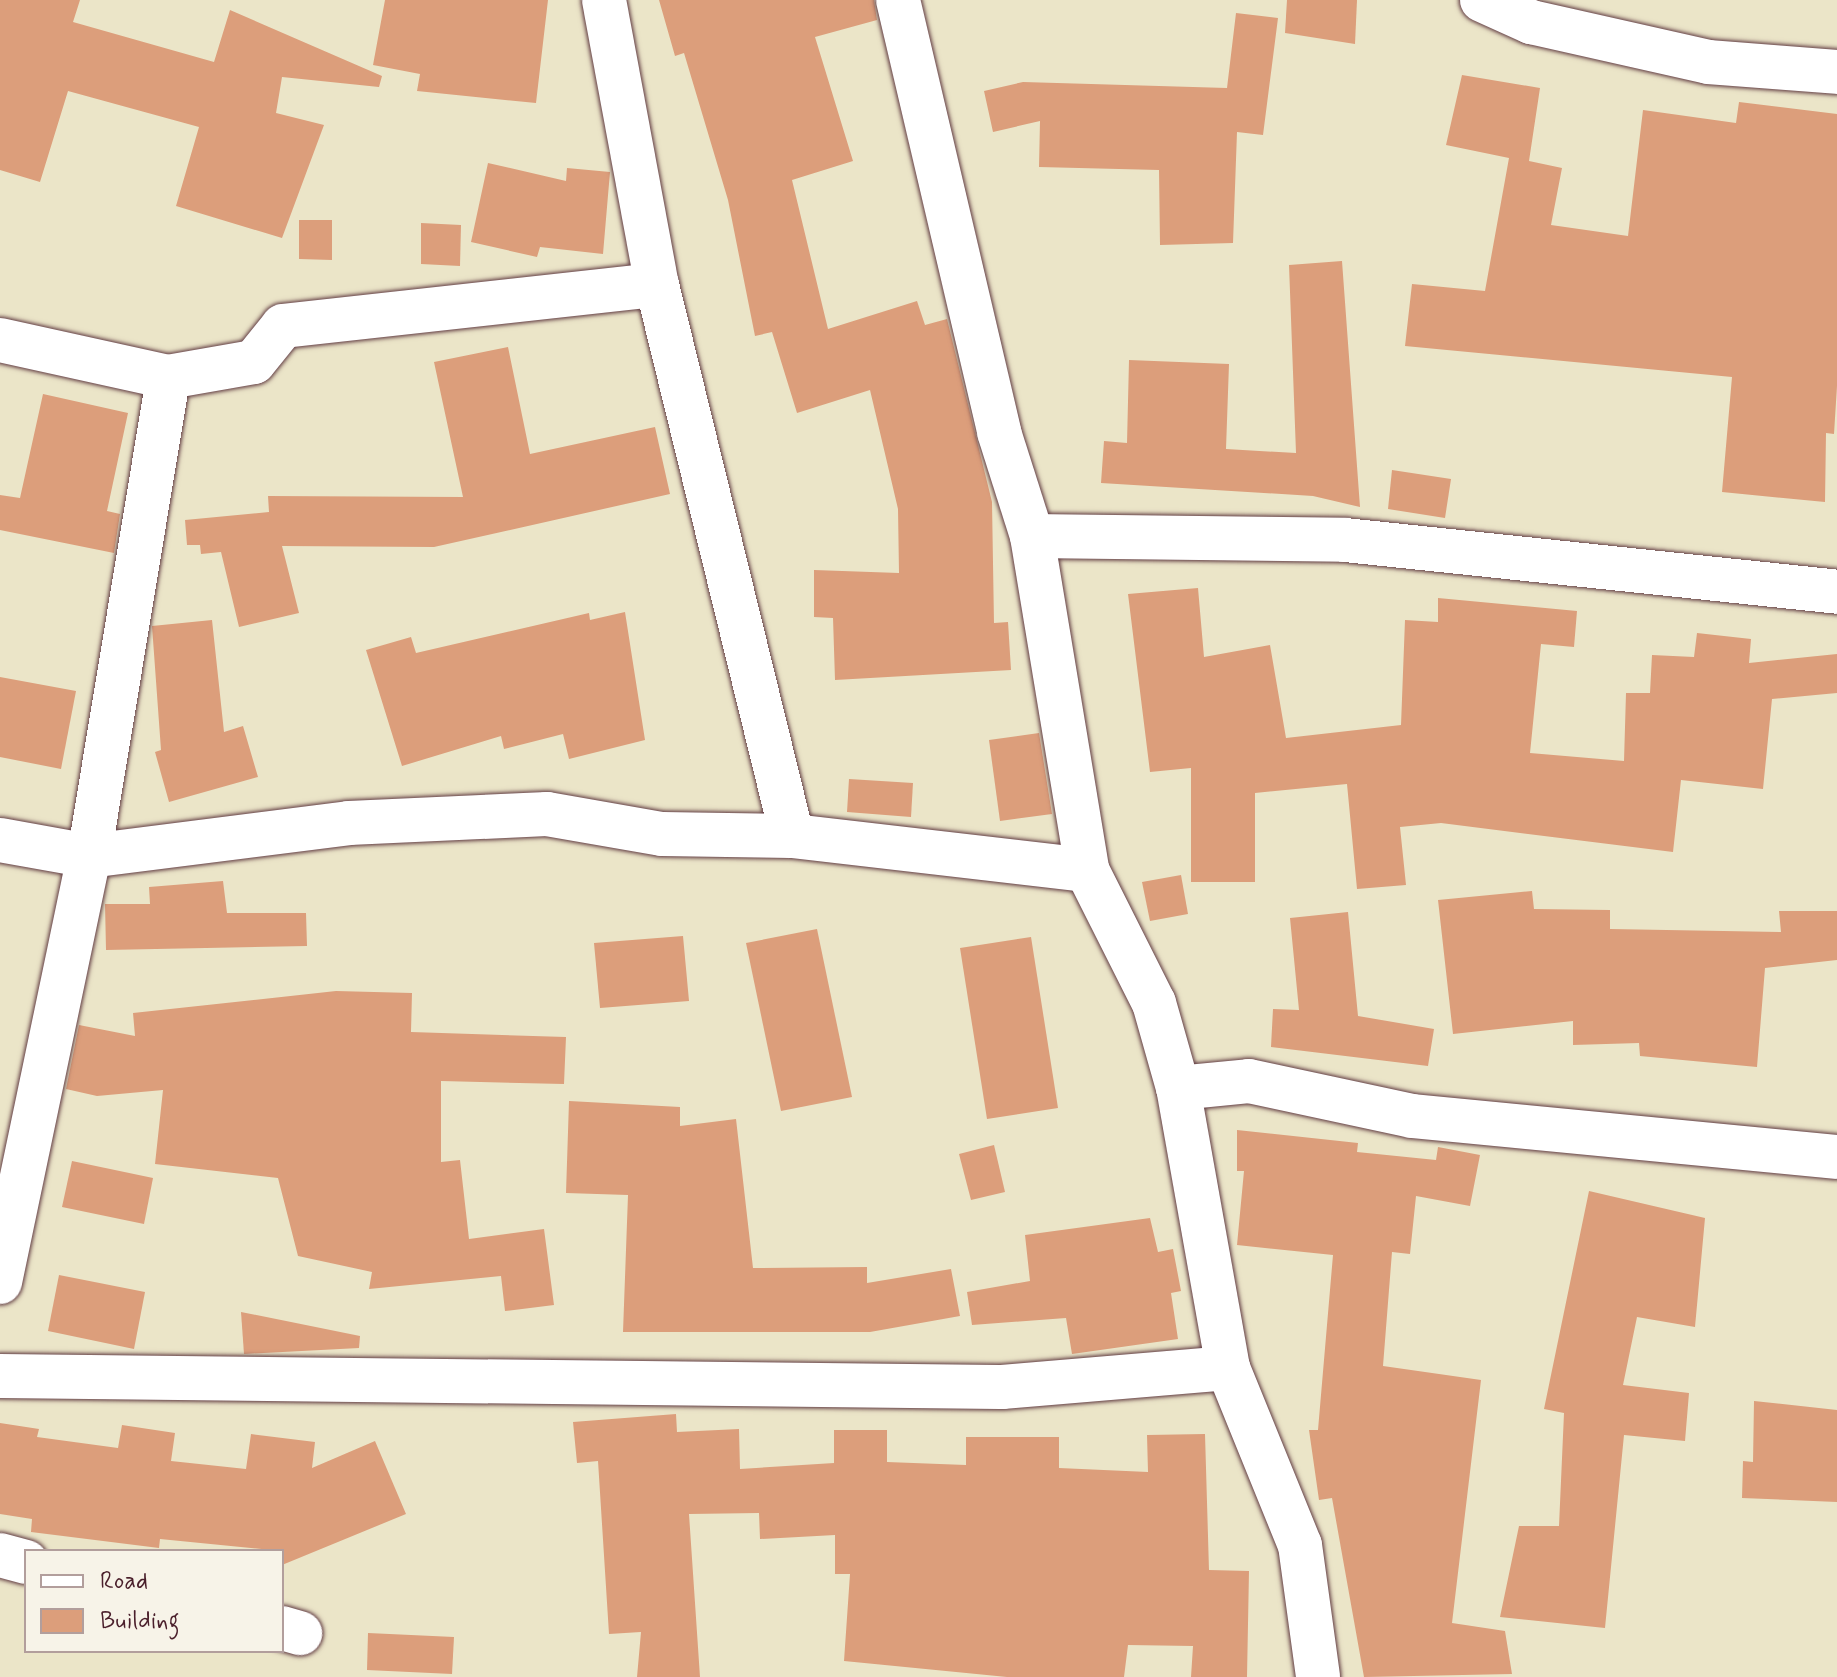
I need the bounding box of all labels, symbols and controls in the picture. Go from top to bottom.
legend [24,1549,284,1653]
text: Road [100,1566,148,1597]
text: Building [100,1606,180,1637]

